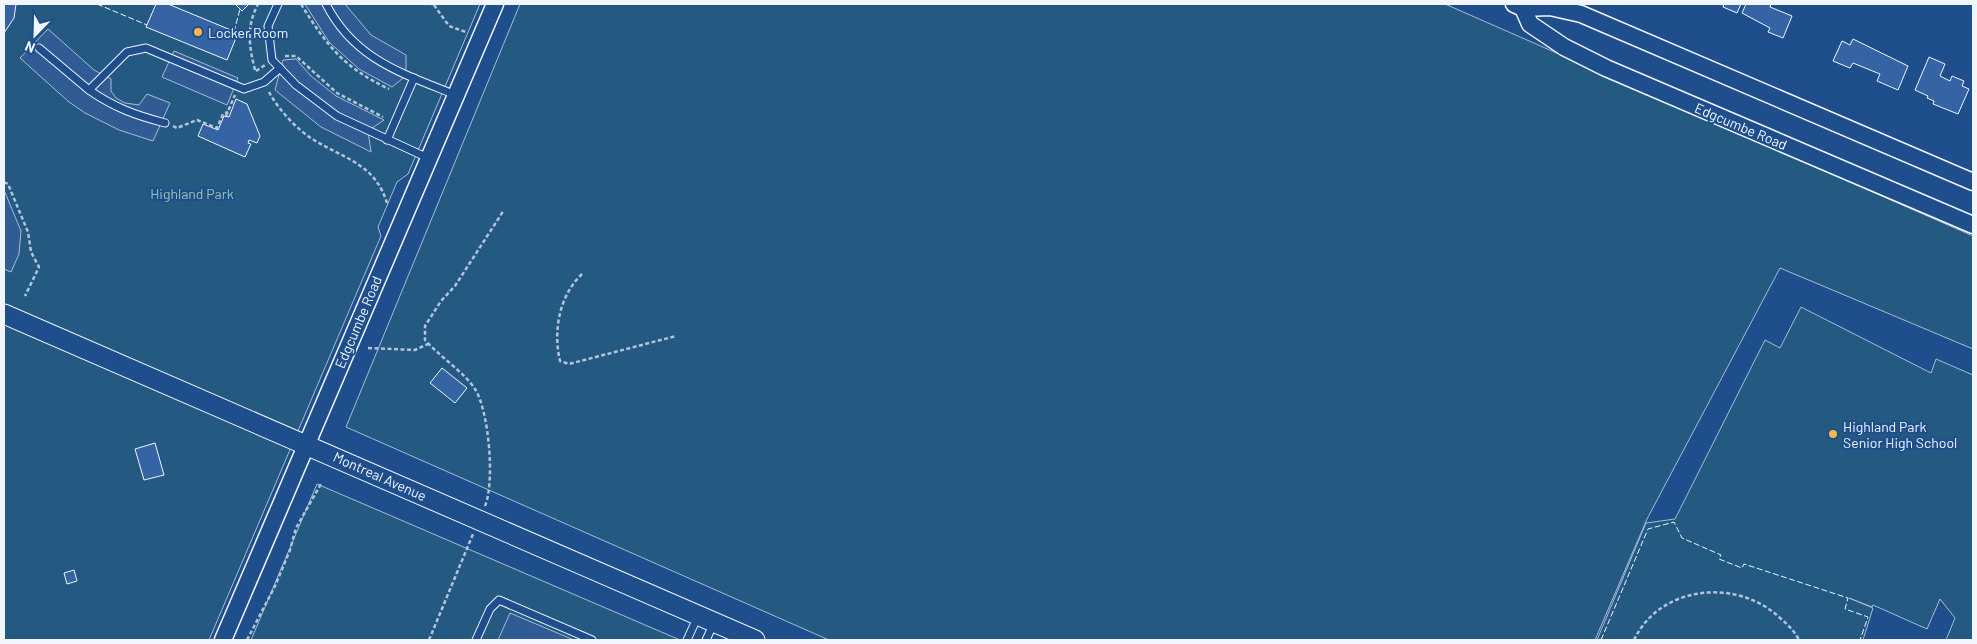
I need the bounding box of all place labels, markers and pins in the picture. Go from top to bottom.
place label: Locker Room [208,24,288,41]
marker: Locker Room [192,26,204,38]
place label: Highland Park Senior High School [1843,418,1957,451]
marker: Highland Park Senior High School [1827,428,1839,440]

